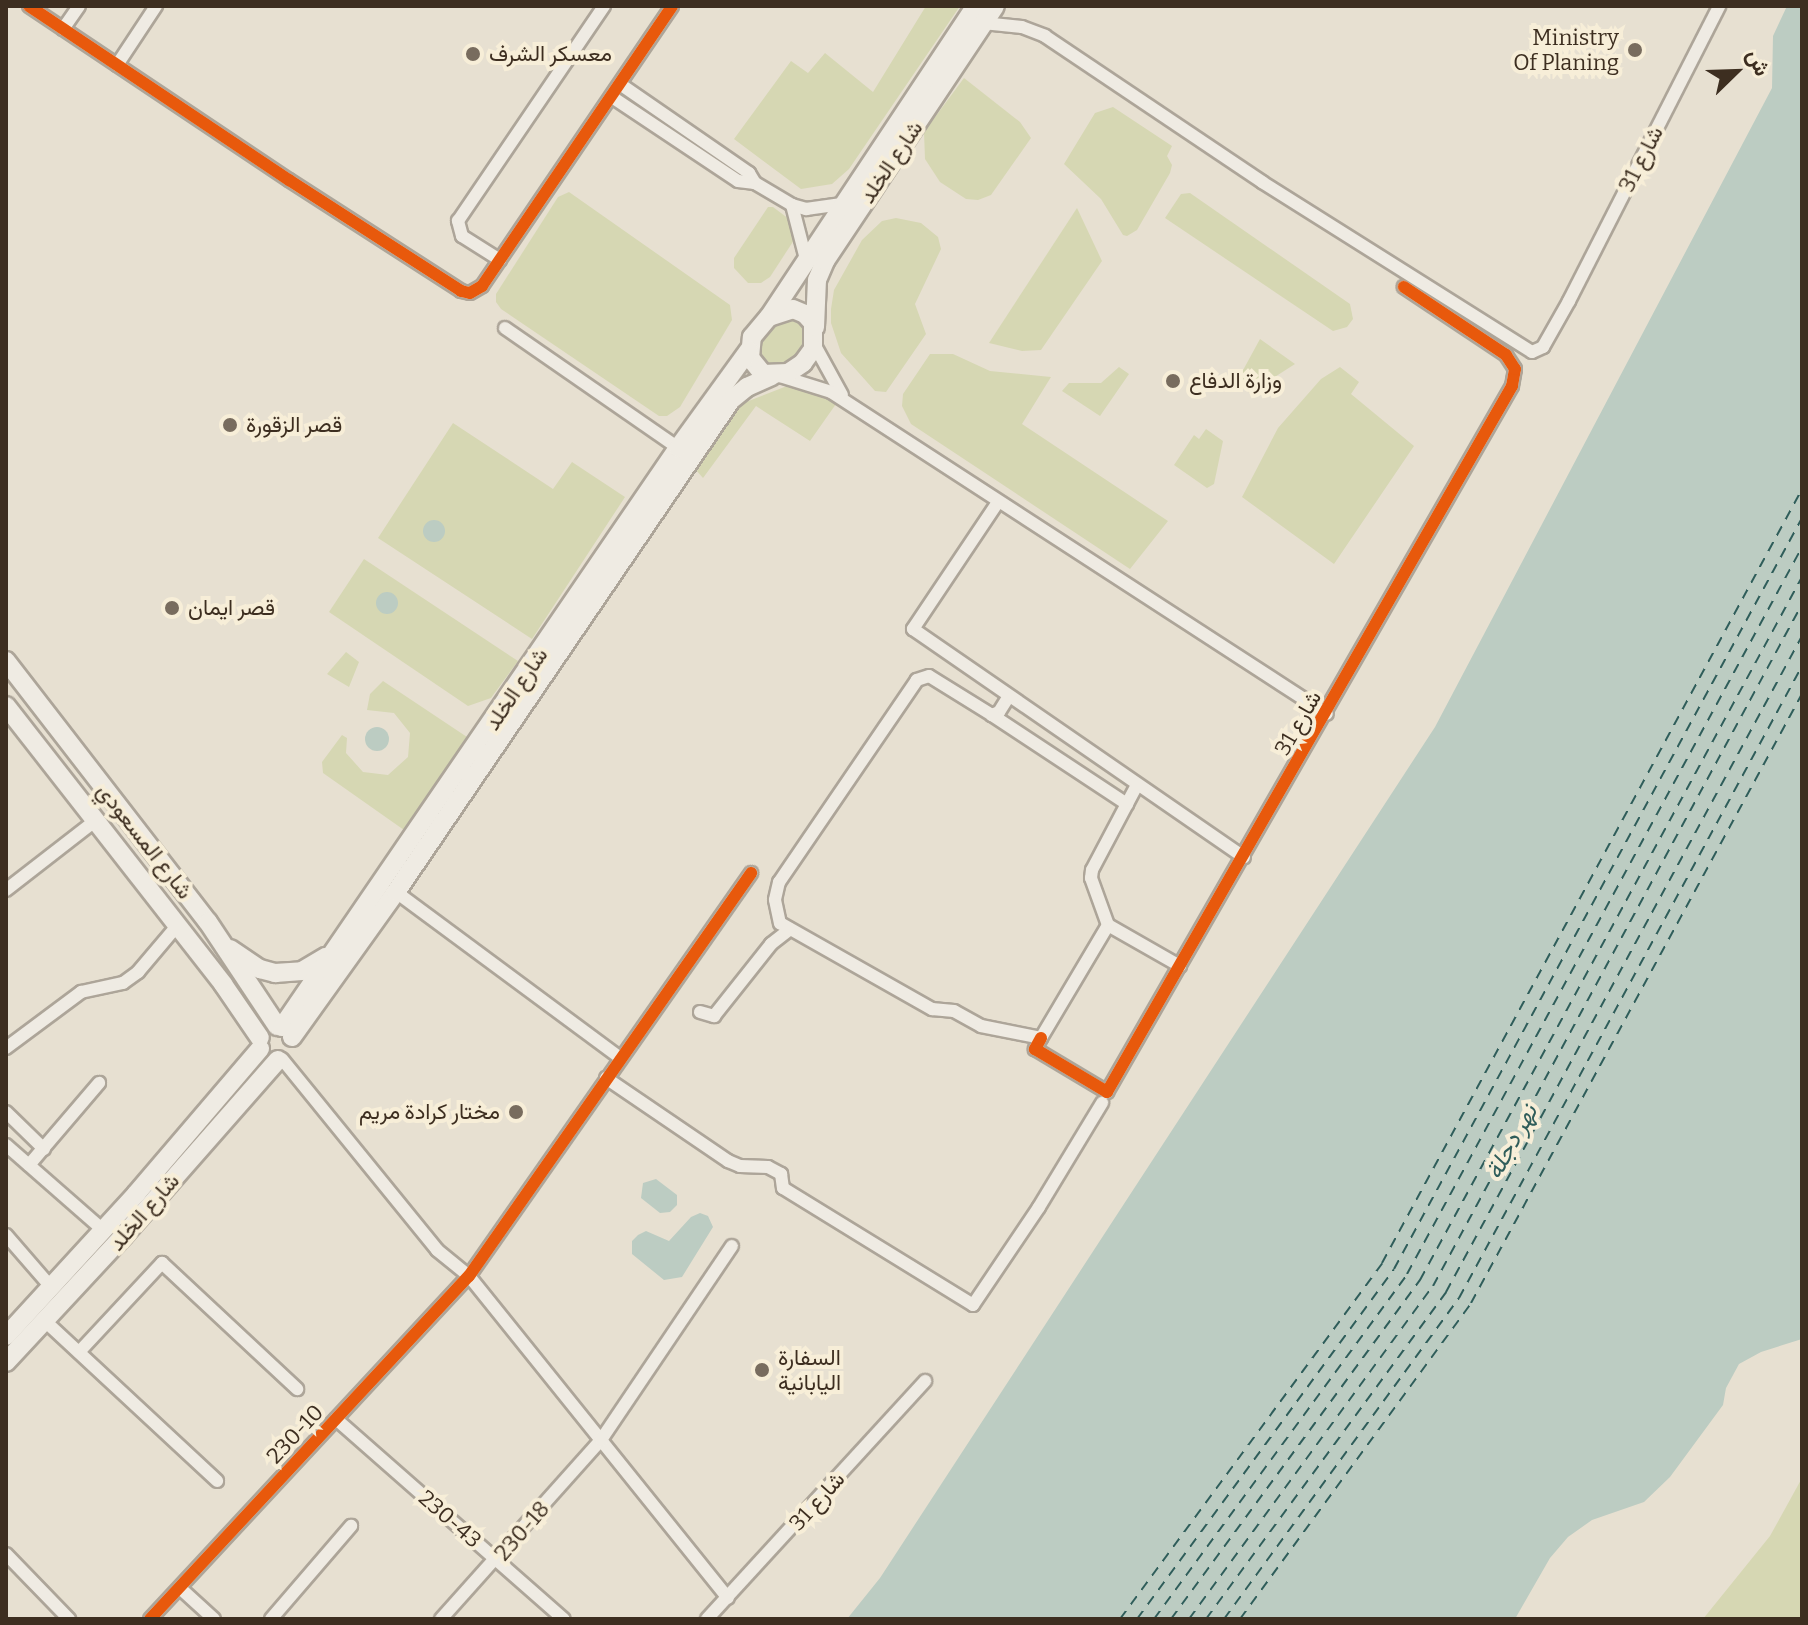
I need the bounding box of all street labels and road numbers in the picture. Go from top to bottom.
street label: شارع الخلد [854,116,928,208]
street label: شارع 31 [1613,122,1669,196]
street label: شارع الخلد [479,643,553,735]
street label: شارع 31 [1269,686,1327,760]
street label: شارع المسعودي [92,778,198,904]
street label: شارع الخلد [103,1168,185,1256]
street label: 230-10 [261,1399,329,1469]
street label: شارع 31 [784,1466,850,1536]
street label: 230-43 [413,1485,487,1553]
street label: 230-18 [489,1496,555,1566]

